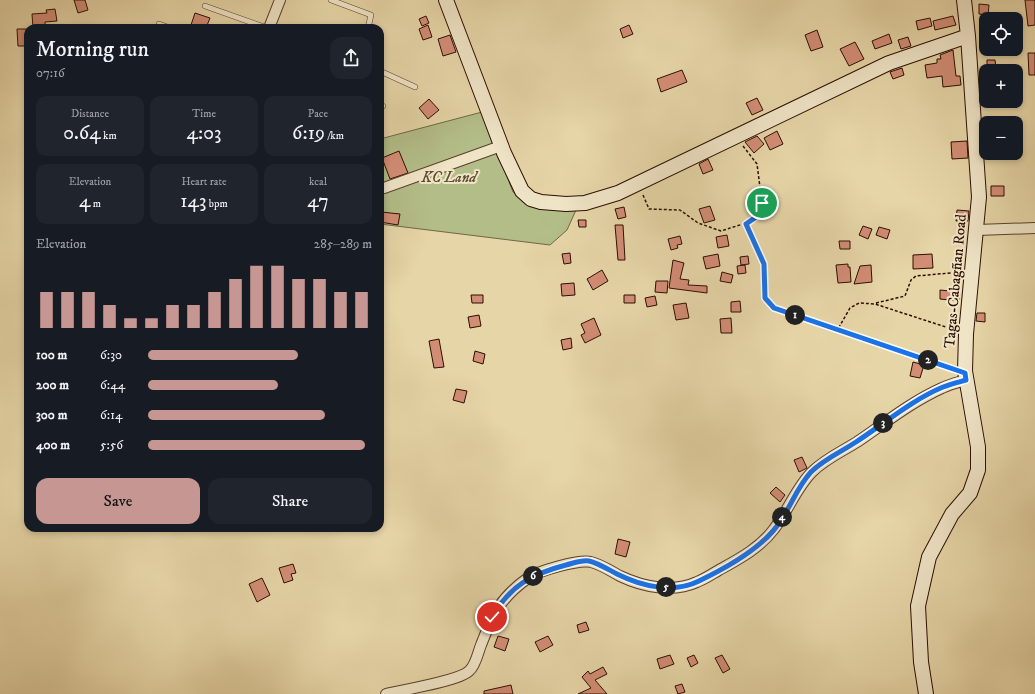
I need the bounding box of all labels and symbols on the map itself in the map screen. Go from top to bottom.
park label: KC Land [421,168,479,187]
pin [745,186,779,220]
street label: Tagas-Cabagñan Road [940,213,971,349]
pin: 1 [785,305,805,325]
pin: 2 [918,350,938,370]
pin: 3 [873,413,893,433]
pin: 4 [772,507,792,527]
pin: 6 [523,566,543,586]
pin: 5 [656,577,676,597]
pin [475,600,509,634]

